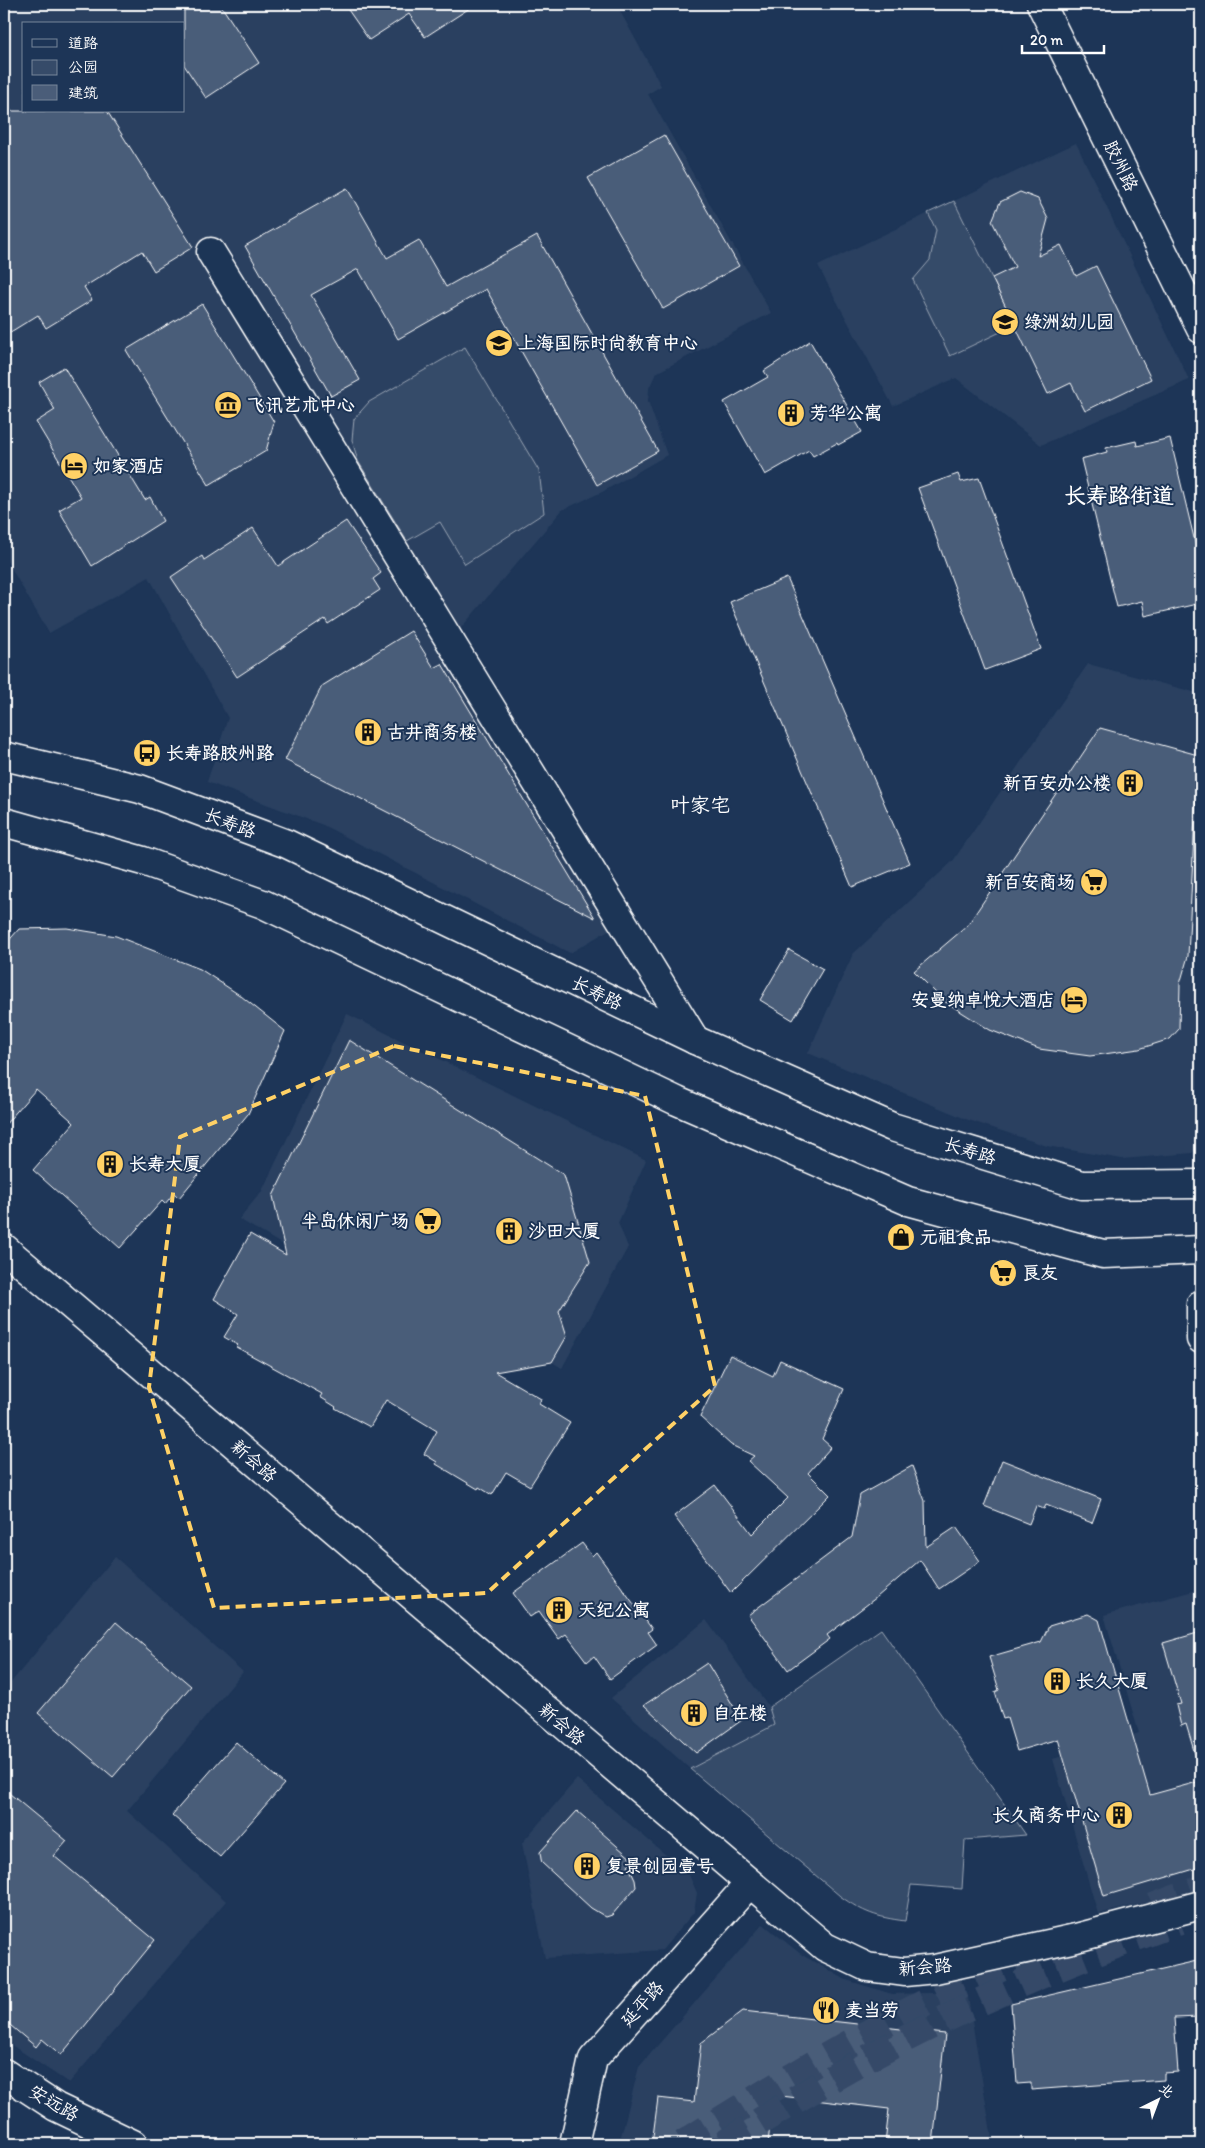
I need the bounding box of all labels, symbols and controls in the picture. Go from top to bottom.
legend [22,22,185,112]
scale bar [1022,22,1105,54]
text: 20 m [1030,31,1064,49]
text: 道路 [68,34,98,52]
text: 公园 [68,58,98,76]
text: 建筑 [68,84,98,102]
street label: 胶州路 [1099,137,1143,195]
school or university icon: 绿洲幼儿园 [990,307,1020,337]
place label: 绿洲幼儿园 [1024,311,1114,333]
school or university icon: 上海国际时尚教育中心 [484,328,514,358]
place label: 上海国际时尚教育中心 [518,332,698,354]
museum icon: 飞讯艺术中心 [213,390,243,420]
place label: 飞讯艺术中心 [247,394,355,416]
building icon: 芳华公寓 [776,398,806,428]
place label: 芳华公寓 [810,402,882,424]
hotel icon: 如家酒店 [59,451,89,481]
place label: 如家酒店 [93,455,165,477]
district label: 长寿路街道 [1064,482,1174,509]
building icon: 古井商务楼 [353,717,383,747]
place label: 古井商务楼 [387,721,477,743]
bus stop icon: 长寿路胶州路 [132,738,162,768]
place label: 长寿路胶州路 [166,742,274,764]
building icon: 新百安办公楼 [1115,768,1145,798]
place label: 新百安办公楼 [1003,772,1111,794]
district label: 叶家宅 [670,793,730,817]
street label: 长寿路 [201,803,259,843]
supermarket icon: 新百安商场 [1079,867,1109,897]
place label: 新百安商场 [985,871,1075,893]
street label: 长寿路 [568,971,626,1015]
hotel icon: 安曼纳卓悦大酒店 [1059,985,1089,1015]
place label: 安曼纳卓悦大酒店 [911,989,1055,1011]
street label: 长寿路 [941,1133,999,1169]
building icon: 长寿大厦 [95,1149,125,1179]
place label: 长寿大厦 [129,1153,201,1175]
supermarket icon: 半岛休闲广场 [413,1206,443,1236]
place label: 半岛休闲广场 [301,1210,409,1232]
building icon: 沙田大厦 [494,1216,524,1246]
place label: 沙田大厦 [528,1220,600,1242]
shop icon: 元祖食品 [886,1222,916,1252]
place label: 元祖食品 [920,1226,992,1248]
supermarket icon: 良友 [988,1258,1018,1288]
place label: 良友 [1022,1262,1058,1284]
street label: 新会路 [226,1435,282,1487]
building icon: 天纪公寓 [544,1595,574,1625]
place label: 天纪公寓 [578,1599,650,1621]
building icon: 长久大厦 [1042,1666,1072,1696]
place label: 长久大厦 [1076,1670,1148,1692]
street label: 新会路 [534,1698,590,1750]
building icon: 自在楼 [679,1698,709,1728]
place label: 自在楼 [713,1702,767,1724]
building icon: 长久商务中心 [1104,1800,1134,1830]
place label: 长久商务中心 [992,1804,1100,1826]
building icon: 复景创园壹号 [572,1851,602,1881]
place label: 复景创园壹号 [606,1855,714,1877]
street label: 新会路 [897,1954,953,1980]
street label: 延平路 [616,1977,668,2031]
restaurant icon: 麦当劳 [811,1995,841,2025]
place label: 麦当劳 [845,1999,899,2021]
north arrow [1132,2076,1182,2126]
street label: 安远路 [25,2080,83,2126]
text: 北 [1155,2080,1177,2102]

